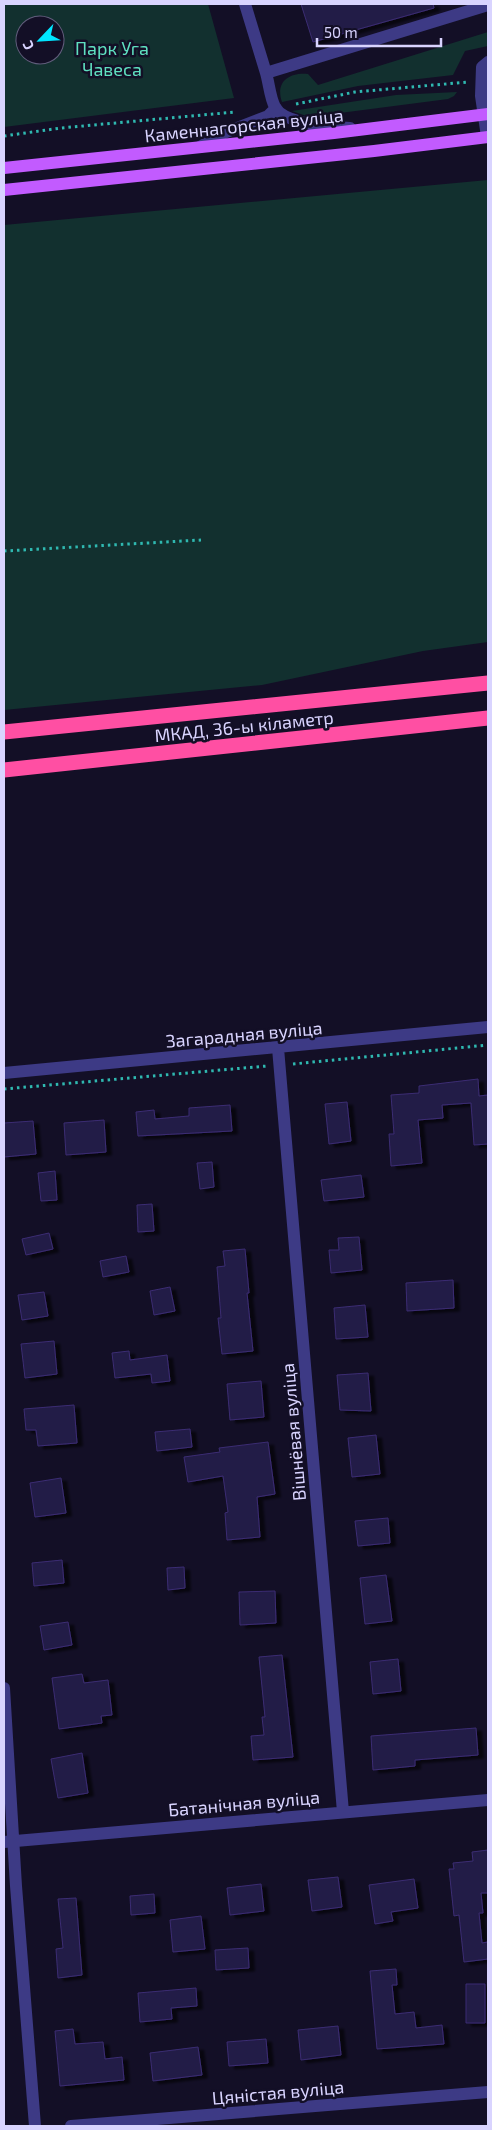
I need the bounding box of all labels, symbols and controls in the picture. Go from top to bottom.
north arrow [15,15,65,65]
scale bar [317,15,441,47]
text: 50 m [324,23,358,41]
park label: Парк Уга Чавеса [75,37,149,80]
text: С [18,38,37,53]
street label: Каменнагорская вуліца [143,104,345,146]
street label: МКАД, 36-ы кіламетр [153,706,335,746]
street label: Загарадная вуліца [165,1016,323,1052]
street label: Вішнёвая вуліца [276,1362,310,1502]
street label: Батанічная вуліца [167,1785,321,1821]
street label: Цяністая вуліца [211,2075,345,2109]

